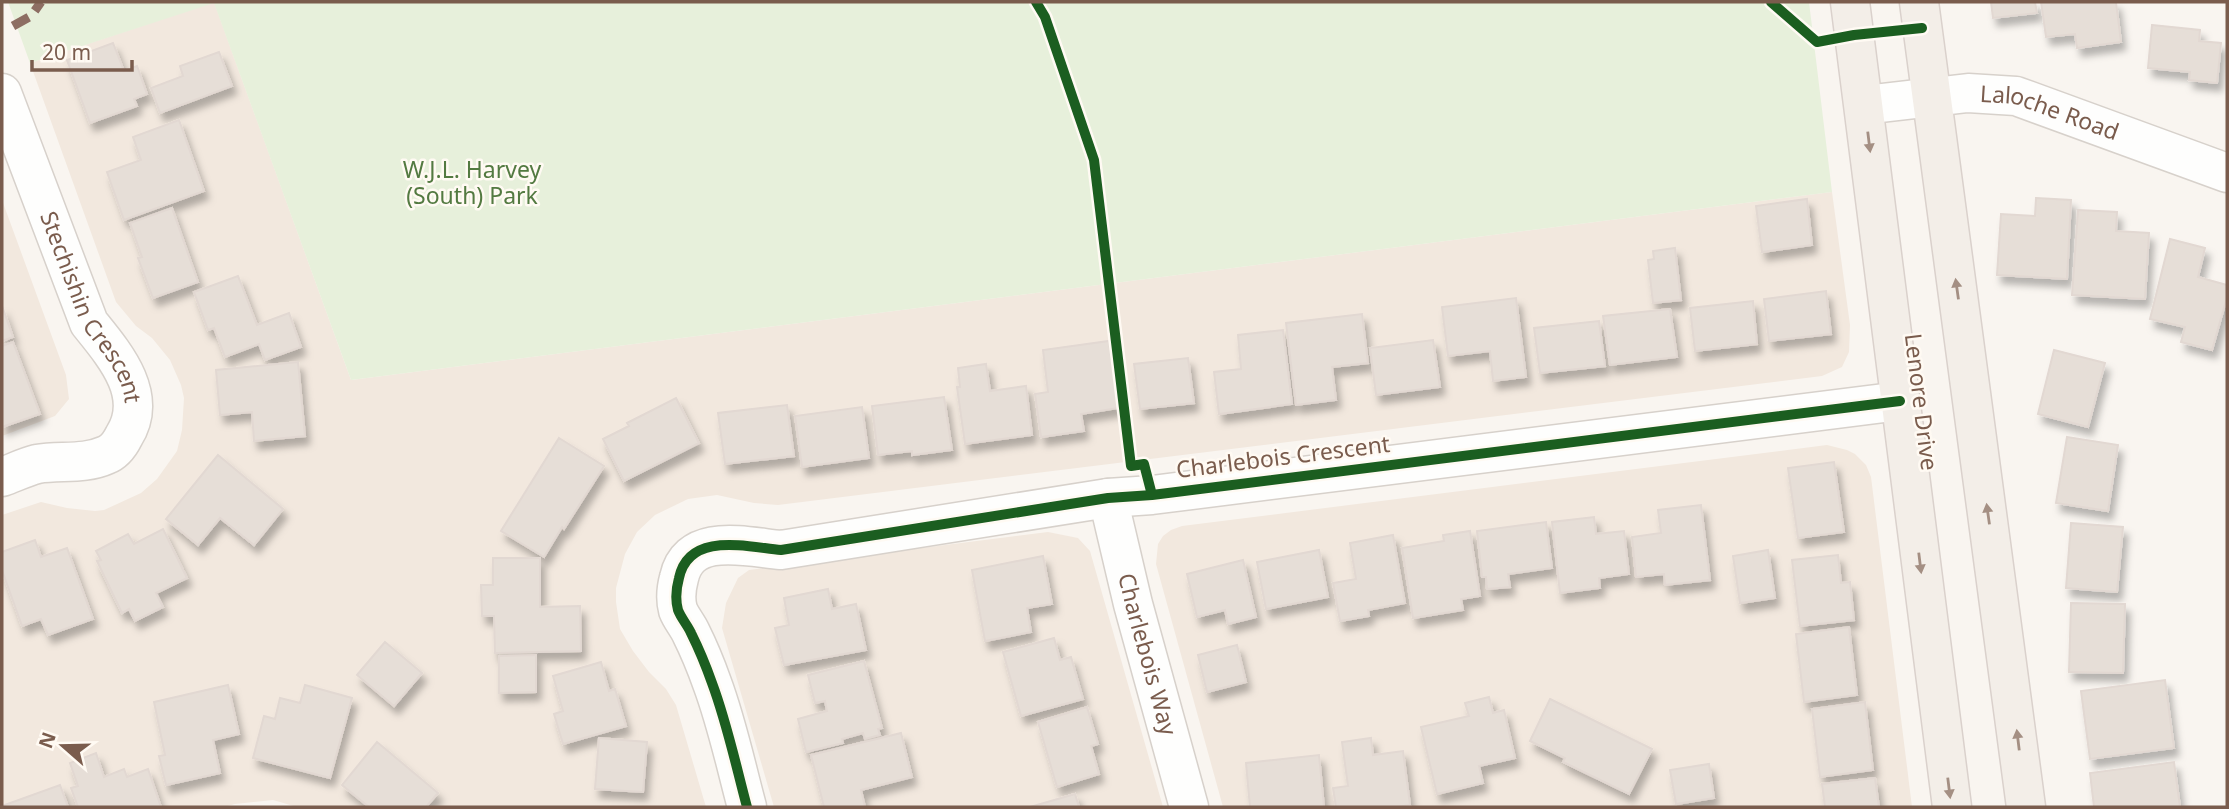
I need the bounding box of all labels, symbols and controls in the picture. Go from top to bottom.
scale bar [32,28,131,72]
text: 20 m [42,38,91,66]
street label: Laloche Road [1979,77,2124,147]
one-way arrow [1863,131,1874,153]
park label: W.J.L. Harvey (South) Park [403,153,541,211]
street label: Stechishin Crescent [33,206,150,405]
one-way arrow [1951,278,1962,300]
street label: Lenore Drive [1898,331,1946,472]
street label: Charlebois Crescent [1174,427,1392,485]
one-way arrow [1982,503,1993,525]
one-way arrow [1915,552,1926,574]
street label: Charlebois Way [1111,570,1185,739]
north arrow [28,711,98,781]
text: N [32,728,62,752]
one-way arrow [2012,728,2023,750]
one-way arrow [1944,777,1955,799]

